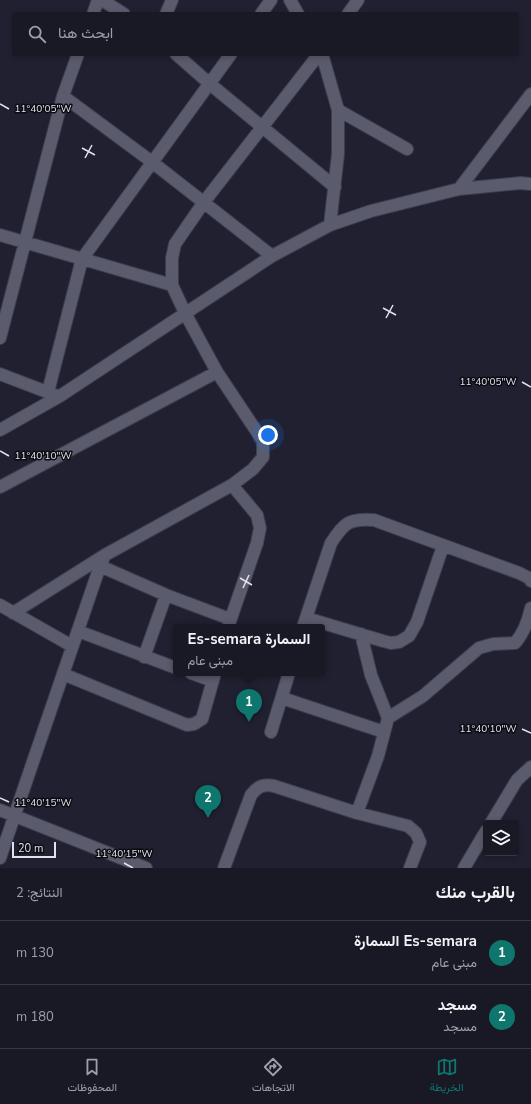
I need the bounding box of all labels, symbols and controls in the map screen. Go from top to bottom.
search box [12,12,519,56]
icon: search [26,23,48,45]
text: ابحث هنا [58,23,113,43]
text: 11°40'05"W [15,102,71,116]
text: 11°40'05"W [460,375,516,389]
your location [258,425,278,445]
text: 11°40'10"W [15,449,71,463]
popup [173,624,325,676]
text: Es-semara السمارة [188,629,311,649]
text: مبنى عام [188,652,233,670]
pin: 1 [236,689,262,722]
text: 11°40'10"W [460,722,516,736]
pin: 2 [195,785,221,818]
text: 11°40'15"W [15,796,71,810]
map controls [483,820,519,856]
button: layers [483,820,519,856]
scale bar [12,840,56,859]
text: 20 m [18,841,43,856]
text: 11°40'15"W [96,847,152,861]
text: بالقرب منك [436,881,515,904]
text: النتائج: 2 [16,884,63,902]
text: Es-semara السمارة [354,931,477,951]
text: 130 m [16,944,54,962]
text: 1 [498,944,506,962]
text: مبنى عام [431,954,477,972]
text: مسجد [438,995,477,1015]
text: 180 m [16,1008,54,1026]
text: 2 [498,1008,506,1026]
text: مسجد [443,1018,477,1036]
tab: المحفوظات [67,1056,117,1097]
tab: الاتجاهات [252,1056,295,1097]
tab: الخريطة [430,1056,464,1097]

